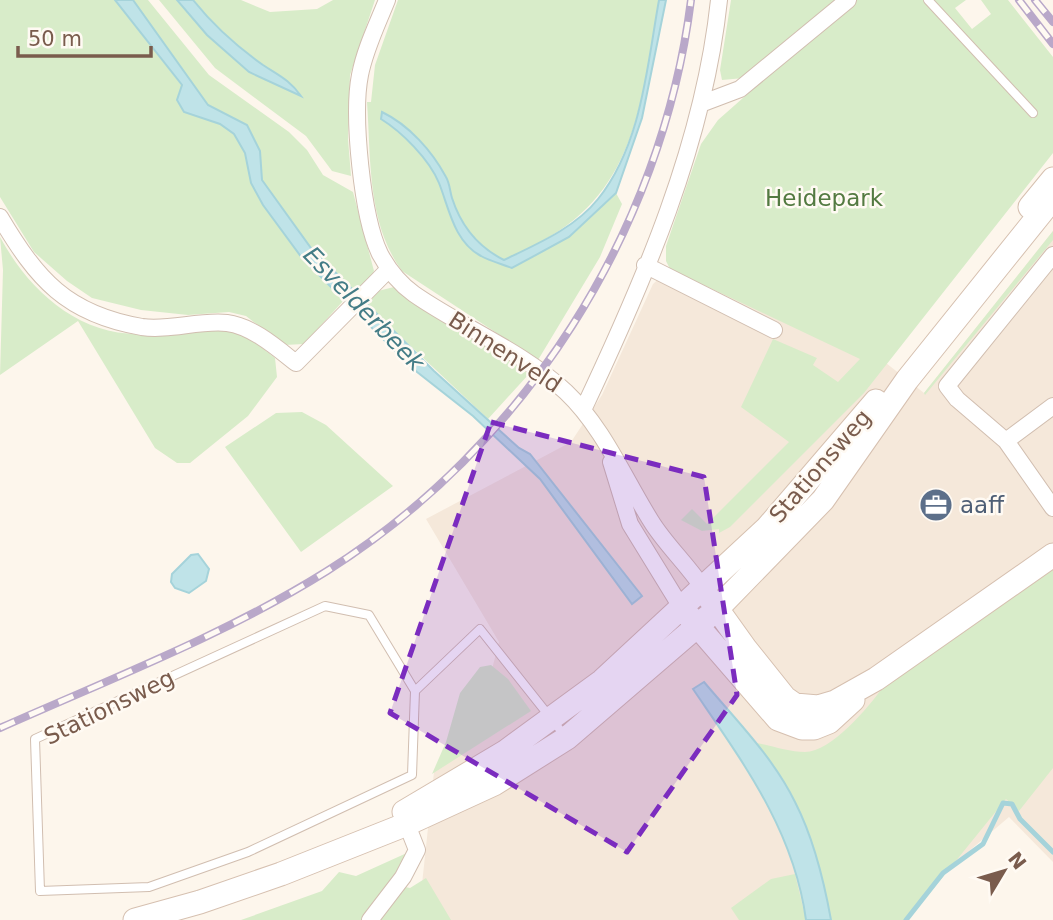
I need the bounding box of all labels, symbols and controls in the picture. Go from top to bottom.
scale bar [18,14,150,58]
text: 50 m [28,27,82,51]
park label: Heidepark [765,185,884,211]
water label: Esvelderbeek [298,241,431,378]
street label: Binnenveld [444,306,566,398]
street label: Stationsweg [764,404,876,528]
office icon: aaff [917,486,955,524]
place label: aaff [960,492,1005,518]
street label: Stationsweg [40,664,178,750]
north arrow [969,836,1039,906]
text: N [1004,847,1031,874]

